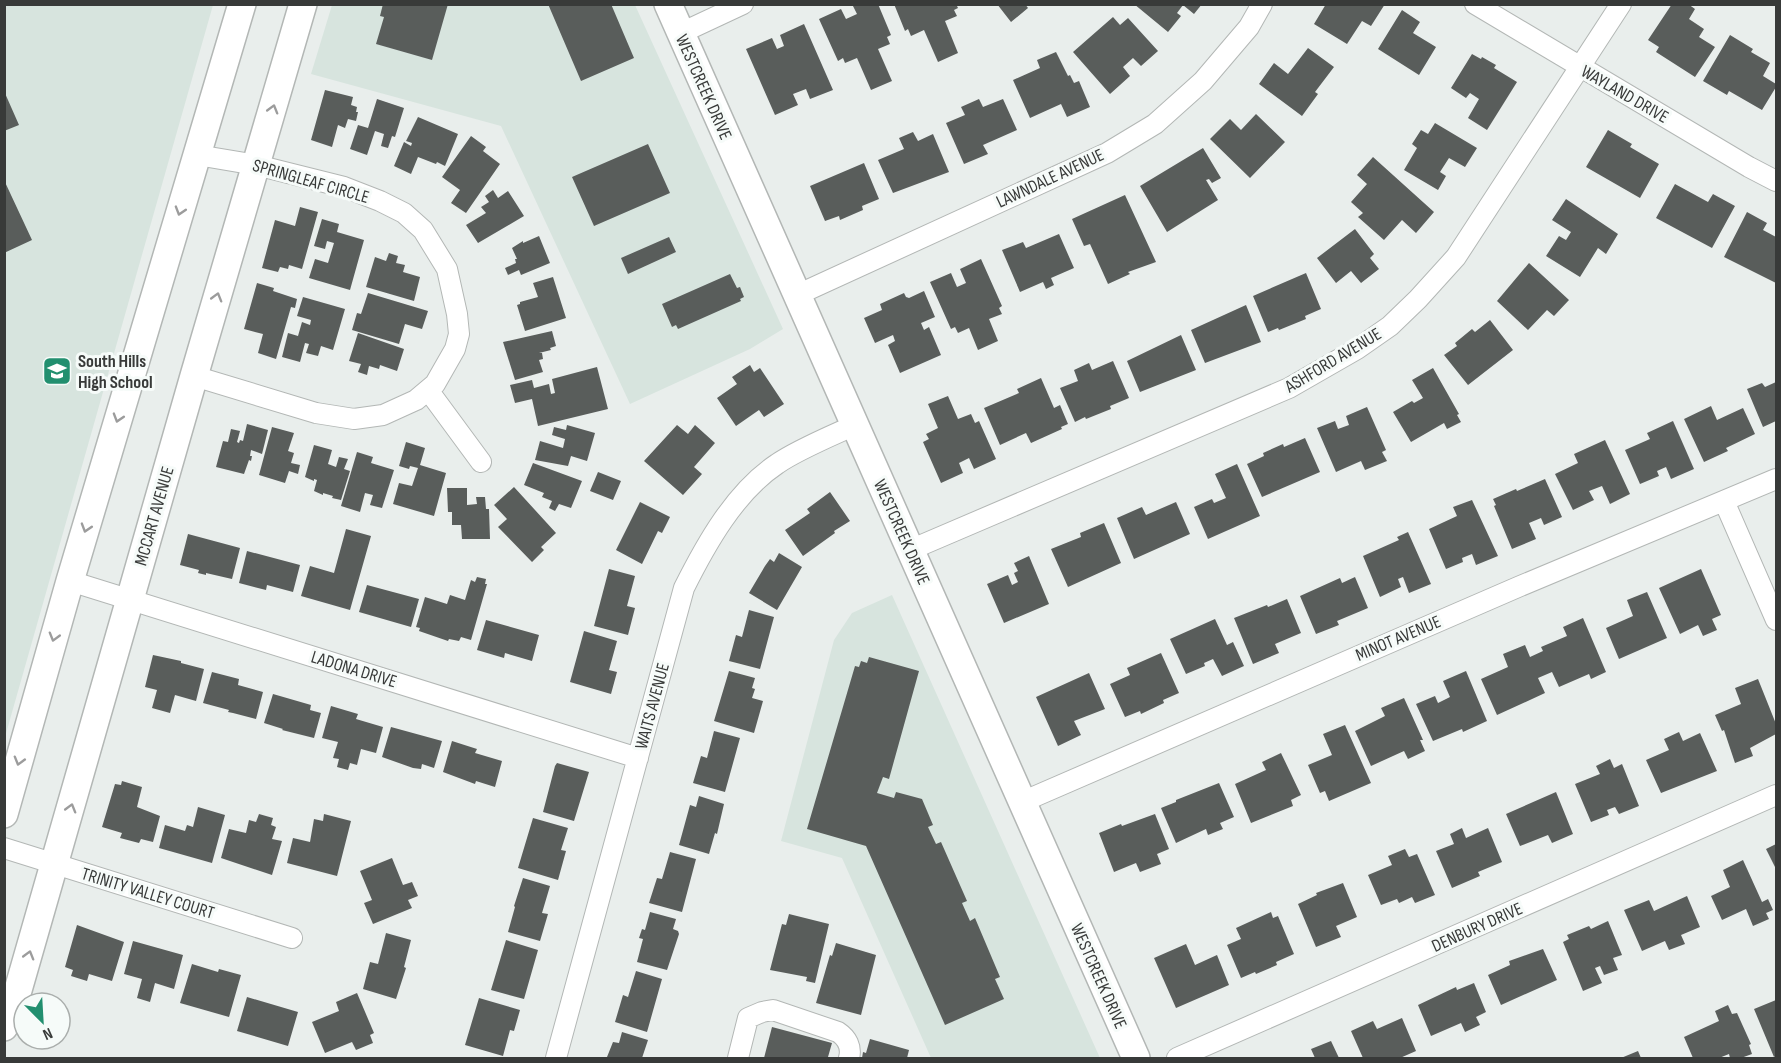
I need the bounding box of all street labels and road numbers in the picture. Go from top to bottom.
street label: WESTCREEK DRIVE [671,31,736,143]
street label: WAYLAND DRIVE [1577,61,1672,128]
street label: LAWNDALE AVENUE [993,144,1107,213]
street label: SPRINGLEAF CIRCLE [250,155,372,208]
street label: ASHFORD AVENUE [1280,323,1385,398]
street label: MCCART AVENUE [130,464,179,568]
street label: WESTCREEK DRIVE [869,476,934,588]
street label: MINOT AVENUE [1352,611,1444,666]
street label: LADONA DRIVE [309,647,399,692]
street label: WAITS AVENUE [631,661,674,752]
street label: TRINITY VALLEY COURT [79,863,217,924]
street label: DENBURY DRIVE [1429,898,1526,957]
street label: WESTCREEK DRIVE [1066,920,1131,1032]

